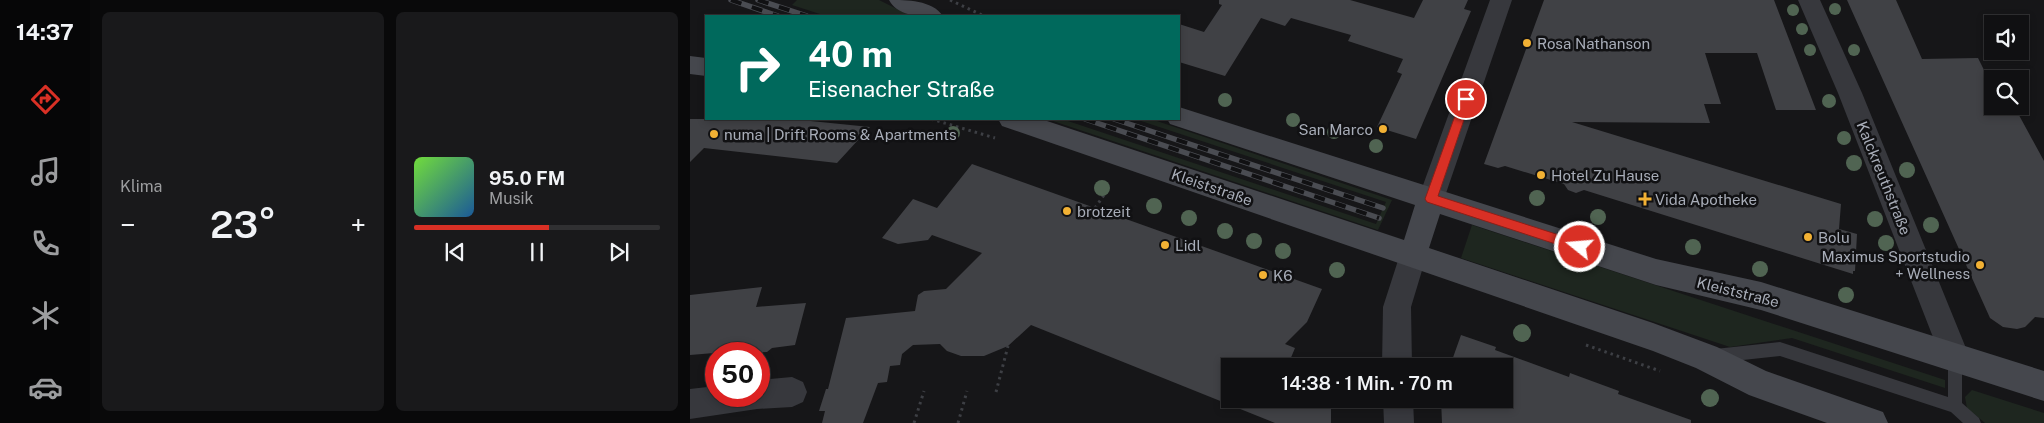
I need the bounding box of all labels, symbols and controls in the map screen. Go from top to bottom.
map controls [1984,15,2029,115]
button: sound [1984,15,2029,60]
text: 14:37 [16,19,74,45]
text: 40 m [808,34,893,75]
icon: right [725,35,790,100]
place label: Rosa Nathanson [1537,35,1650,52]
marker: Rosa Nathanson [1521,37,1533,49]
button: search [1984,70,2029,115]
text: Eisenacher Straße [808,76,995,102]
pin [1445,78,1487,120]
icon: directions [28,82,63,117]
icon: arrive [1452,85,1480,113]
street label: Kalckreuthstraße [1853,119,1915,237]
place label: San Marco [1299,121,1373,138]
marker: San Marco [1377,123,1389,135]
place label: numa | Drift Rooms & Apartments [724,126,957,143]
marker: numa | Drift Rooms & Apartments [708,128,720,140]
icon: music [28,154,63,189]
street label: Kleiststraße [1169,165,1255,209]
text: 95.0 FM [489,167,565,189]
place label: Hotel Zu Hause [1551,167,1659,184]
marker: Hotel Zu Hause [1535,169,1547,181]
text: Klima [120,177,162,196]
text: Musik [489,189,534,208]
place label: Vida Apotheke [1655,191,1757,208]
marker: Vida Apotheke [1639,193,1651,205]
text: 23° [210,202,276,247]
place label: brotzeit [1077,203,1131,220]
marker: brotzeit [1061,205,1073,217]
text: − [120,208,136,241]
text: + [350,208,366,241]
position arrow [1553,220,1605,272]
icon: phone [28,226,63,261]
place label: Bolu [1818,229,1850,246]
marker: Bolu [1802,231,1814,243]
place label: Lidl [1175,237,1201,254]
icon: previous [441,238,469,266]
icon: pause [523,238,551,266]
icon: next [605,238,633,266]
marker: Lidl [1159,239,1171,251]
place label: Maximus Sportstudio + Wellness [1821,248,1970,282]
marker: Maximus Sportstudio + Wellness [1974,259,1986,271]
place label: K6 [1273,267,1293,284]
marker: K6 [1257,269,1269,281]
street label: Kleiststraße [1695,274,1781,310]
icon: climate [28,298,63,333]
speed limit sign: 50 [705,342,770,407]
icon: car [28,370,63,405]
text: 14:38 · 1 Min. · 70 m [1281,372,1453,394]

